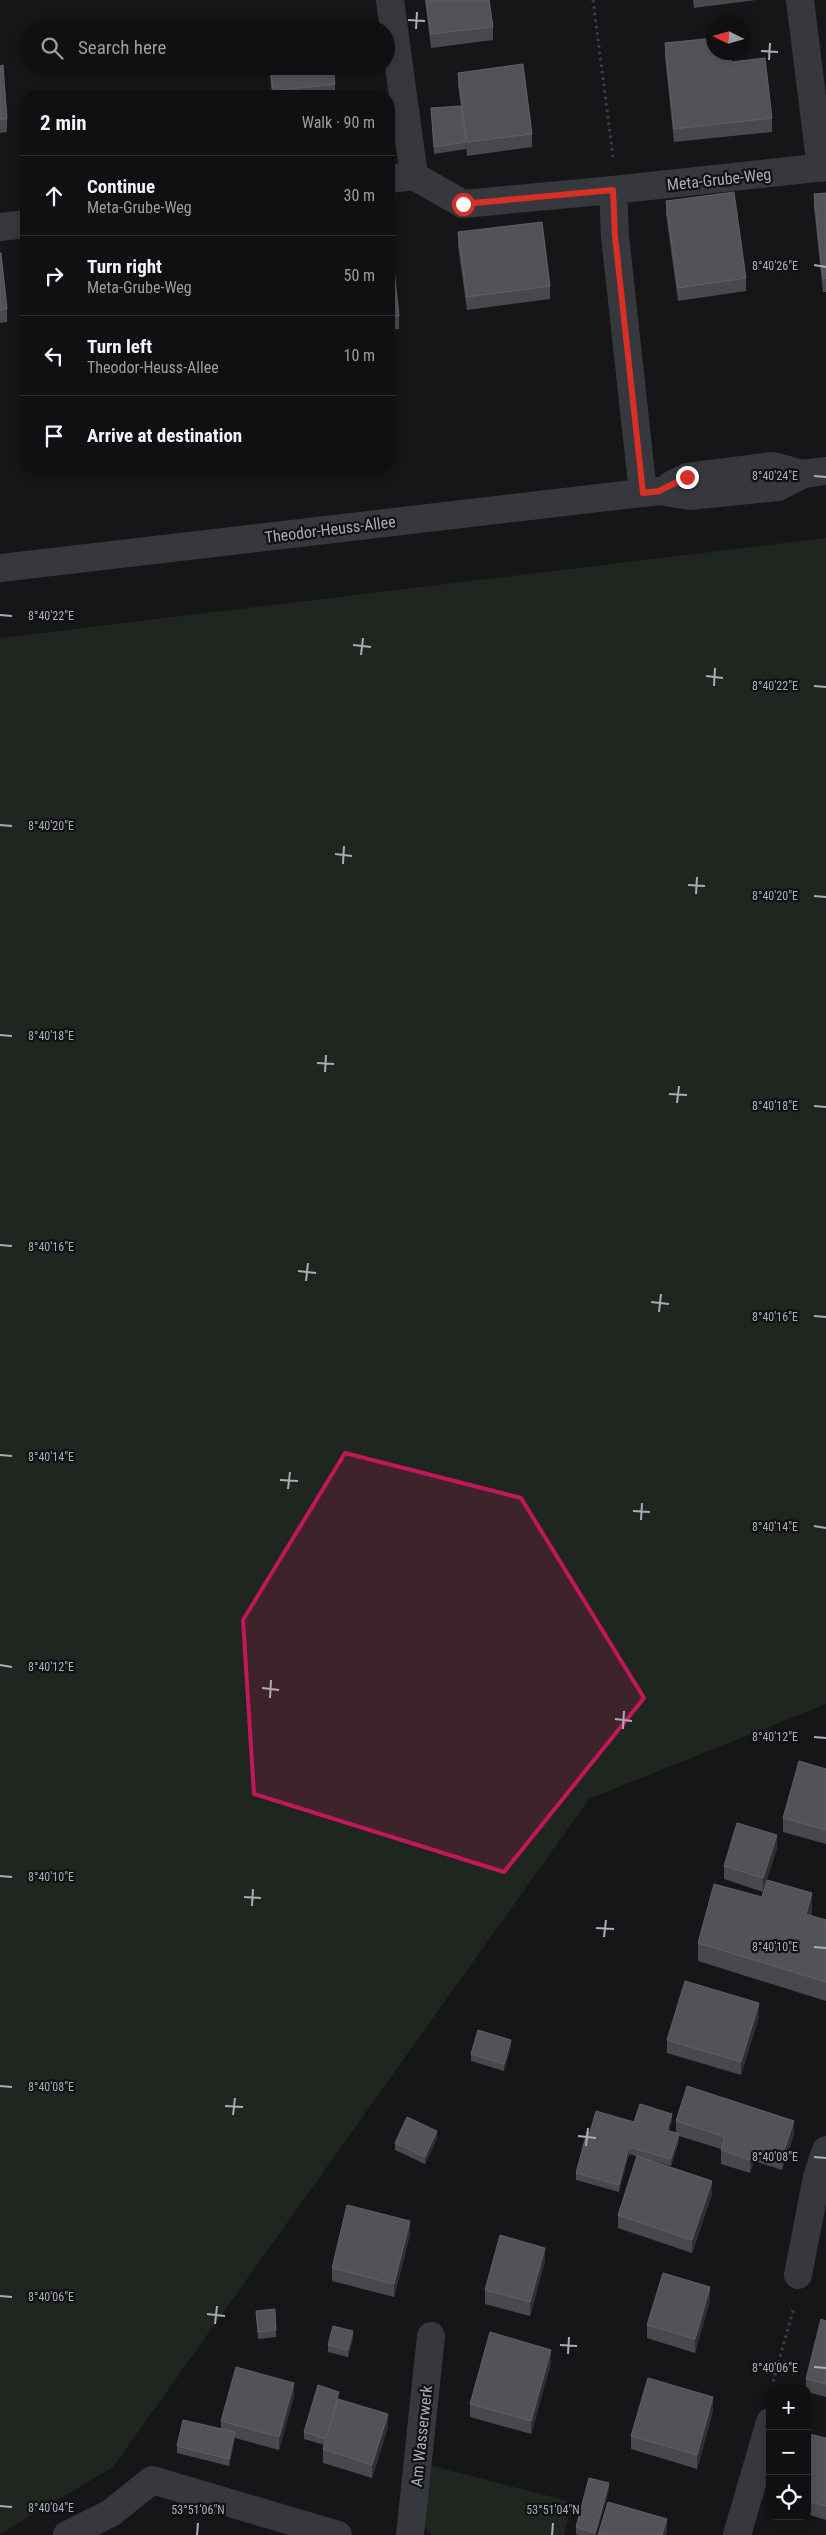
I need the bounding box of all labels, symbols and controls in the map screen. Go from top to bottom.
north arrow [706,15,751,60]
search box [20,20,395,75]
icon: search [38,34,66,62]
text: Search here [78,36,166,59]
text: 2 min [40,111,87,135]
text: Walk · 90 m [302,113,375,132]
street label: Meta-Grube-Weg [666,165,772,194]
text: Continue [87,175,155,198]
icon: ahead [40,182,68,210]
text: 30 m [343,186,375,205]
route start [452,193,475,216]
text: Meta-Grube-Weg [87,198,192,217]
text: Turn right [87,255,162,278]
text: 8°40'26"E [752,259,798,273]
icon: right [40,262,68,290]
text: 50 m [343,266,375,285]
text: Meta-Grube-Weg [87,278,192,297]
text: Turn left [87,335,152,358]
icon: left [40,342,68,370]
text: 10 m [343,346,375,365]
text: Theodor-Heuss-Allee [87,358,219,377]
icon: arrive [40,422,68,450]
text: Arrive at destination [87,424,242,447]
route end [676,466,699,489]
text: 8°40'24"E [752,469,798,483]
street label: Theodor-Heuss-Allee [264,512,397,547]
text: 8°40'22"E [28,609,74,623]
text: 8°40'22"E [752,679,798,693]
text: 8°40'20"E [28,819,74,833]
text: 8°40'20"E [752,889,798,903]
text: 8°40'18"E [28,1029,74,1043]
text: 8°40'18"E [752,1099,798,1113]
text: 8°40'16"E [28,1240,74,1254]
text: 8°40'16"E [752,1310,798,1324]
text: 8°40'14"E [28,1450,74,1464]
text: 8°40'14"E [752,1520,798,1534]
text: 8°40'12"E [28,1660,74,1674]
text: 8°40'12"E [752,1730,798,1744]
text: 8°40'10"E [28,1870,74,1884]
text: 8°40'10"E [752,1940,798,1954]
text: 8°40'08"E [28,2080,74,2094]
text: 8°40'08"E [752,2150,798,2164]
text: 8°40'06"E [28,2290,74,2304]
text: 8°40'06"E [752,2361,798,2375]
street label: Am Wasserwerk [407,2384,436,2488]
map controls [766,2385,811,2520]
button: + [766,2385,811,2430]
button: − [766,2430,811,2475]
button: locate [766,2475,811,2520]
text: 8°40'04"E [28,2501,74,2515]
text: 53°51'06"N [171,2503,225,2517]
text: 53°51'04"N [526,2503,580,2517]

